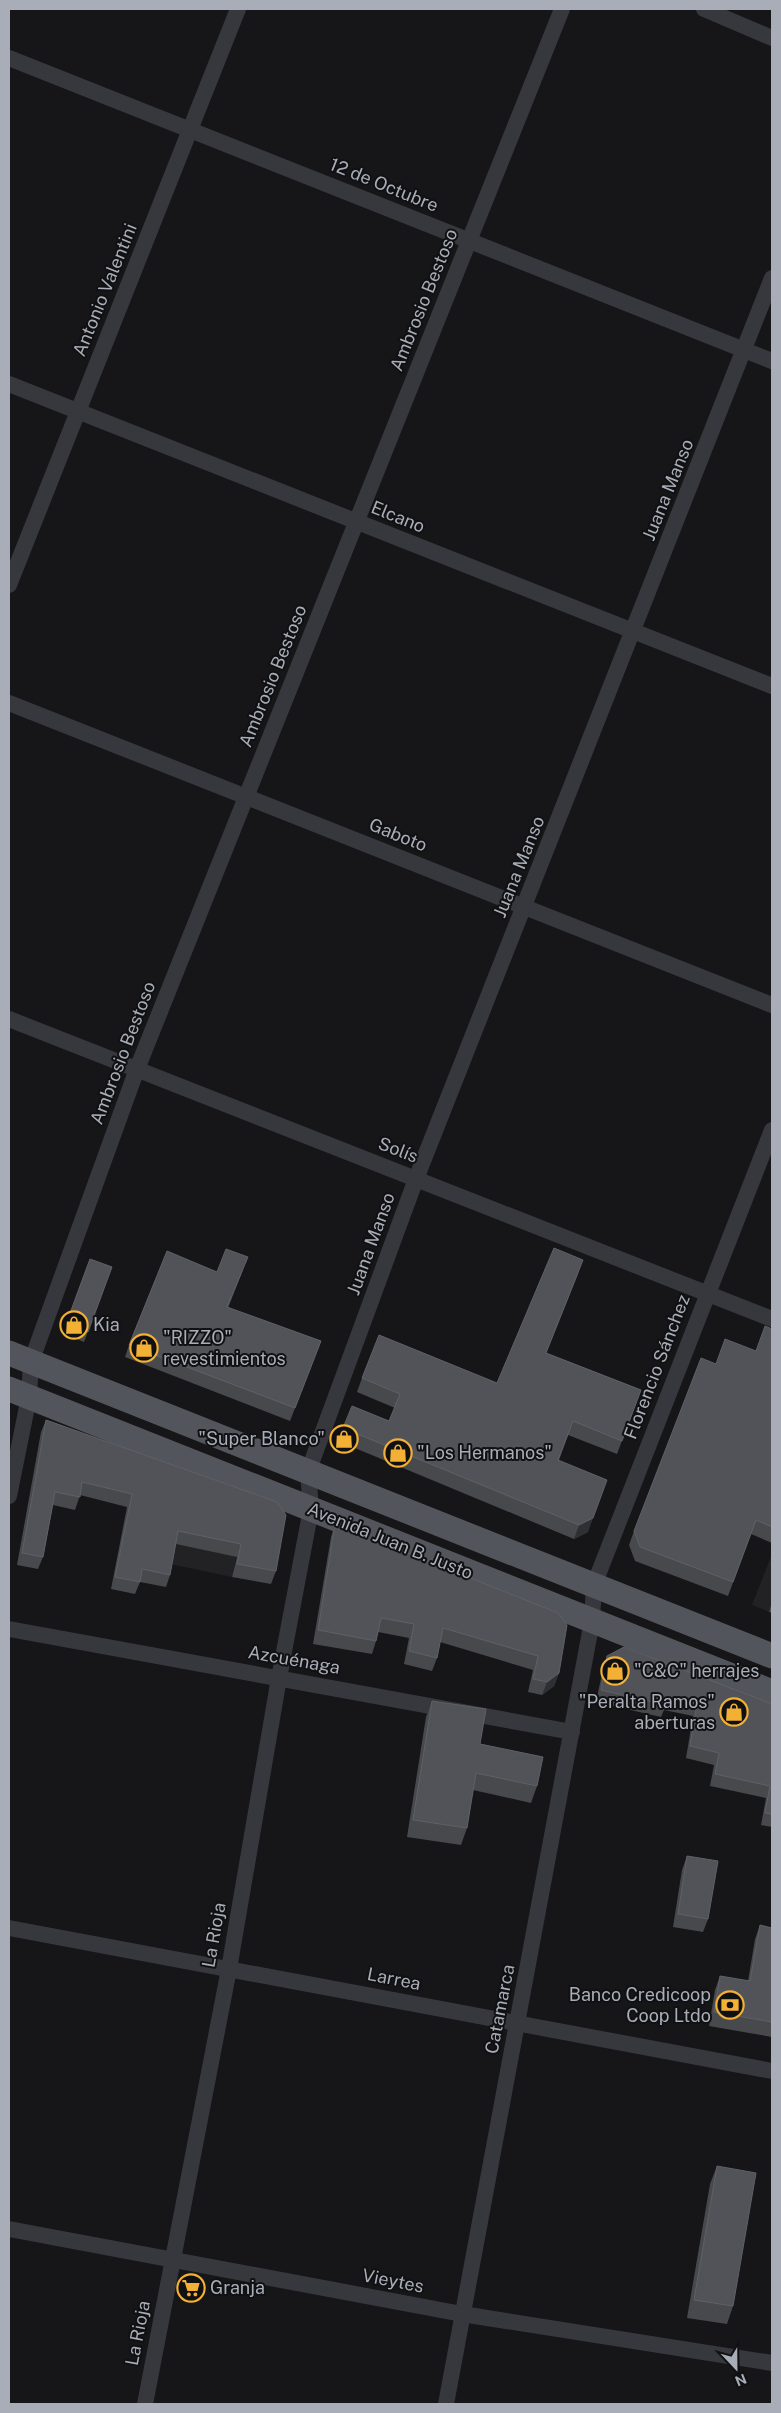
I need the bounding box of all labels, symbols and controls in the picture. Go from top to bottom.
street label: 12 de Octubre [327,153,442,216]
street label: Antonio Valentini [68,220,141,359]
street label: Ambrosio Bestoso [385,226,462,374]
street label: Juana Manso [638,436,697,544]
street label: Elcano [368,496,428,537]
street label: Ambrosio Bestoso [234,602,311,750]
street label: Gaboto [366,813,430,856]
street label: Juana Manso [489,813,548,921]
street label: Ambrosio Bestoso [86,978,159,1127]
street label: Solís [375,1132,421,1167]
street label: Juana Manso [342,1190,399,1298]
street label: Florencio Sánchez [619,1292,694,1442]
shop icon: Kia [59,1310,89,1340]
place label: Kia [93,1314,120,1335]
place label: "RIZZO" revestimientos [163,1327,286,1369]
shop icon: "RIZZO" revestimientos [129,1333,159,1363]
shop icon: "Super Blanco" [329,1424,359,1454]
place label: "Super Blanco" [198,1428,325,1449]
shop icon: "Los Hermanos" [383,1438,413,1468]
place label: "Los Hermanos" [417,1442,552,1463]
street label: Avenida Juan B. Justo [304,1498,476,1583]
street label: Azcuénaga [246,1641,342,1678]
shop icon: "C&C" herrajes [600,1656,630,1686]
place label: "C&C" herrajes [634,1660,759,1681]
place label: "Peralta Ramos" aberturas [579,1691,715,1733]
shop icon: "Peralta Ramos" aberturas [719,1697,749,1727]
street label: La Rioja [197,1901,230,1969]
street label: Catamarca [481,1962,518,2055]
street label: Larrea [366,1963,423,1994]
place label: Banco Credicoop Coop Ltdo [569,1984,711,2026]
bank icon: Banco Credicoop Coop Ltdo [715,1990,745,2020]
street label: Vieytes [361,2264,426,2297]
supermarket icon: Granja [176,2273,206,2303]
place label: Granja [210,2277,265,2298]
street label: La Rioja [121,2299,154,2367]
north arrow [711,2343,761,2393]
text: N [733,2371,749,2390]

